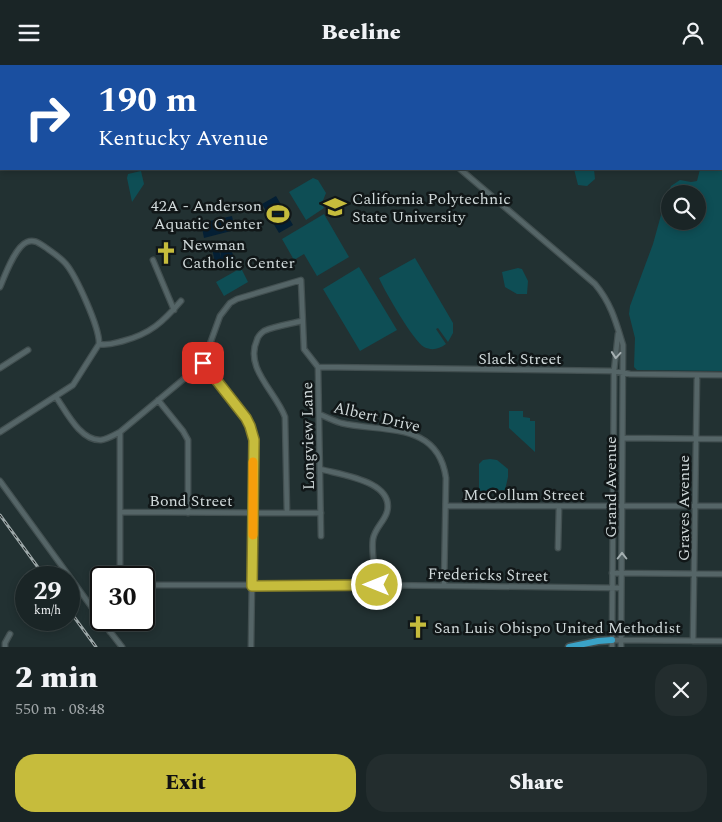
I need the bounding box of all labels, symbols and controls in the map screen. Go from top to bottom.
text: Beeline [321,16,401,49]
icon: menu [15,19,43,47]
icon: person [679,19,707,47]
text: 190 m [98,74,197,127]
icon: right [15,85,80,150]
text: Kentucky Avenue [98,122,268,155]
map controls [661,185,706,230]
button: search [661,185,706,230]
place label: California Polytechnic State University [352,187,511,229]
place label: 42A - Anderson Aquatic Center [151,194,262,236]
school or university icon: California Polytechnic State University [322,194,348,220]
sports icon: 42A - Anderson Aquatic Center [265,201,291,227]
place label: Newman Catholic Center [182,233,295,275]
church icon: Newman Catholic Center [153,240,179,266]
pin [182,342,224,384]
street label: Slack Street [478,347,562,371]
icon: arrive [189,349,217,377]
one-way arrow [611,351,622,359]
street label: Longview Lane [295,382,321,490]
street label: Albert Drive [331,395,423,439]
street label: Grand Avenue [599,436,623,538]
street label: Graves Avenue [672,455,696,561]
street label: McCollum Street [463,483,585,507]
street label: Bond Street [149,489,233,513]
one-way arrow [617,552,627,560]
position arrow [350,558,402,610]
street label: Fredericks Street [427,562,549,588]
speed limit sign: 30 [90,566,155,631]
text: 29 [33,573,62,611]
text: km/h [34,601,61,620]
church icon: San Luis Obispo United Methodist [405,614,431,640]
place label: San Luis Obispo United Methodist [434,616,681,640]
text: 2 min [15,655,98,701]
button: close [655,664,707,716]
text: 550 m · 08:48 [15,697,105,721]
button: Exit [15,754,356,812]
button: Share [366,754,707,812]

